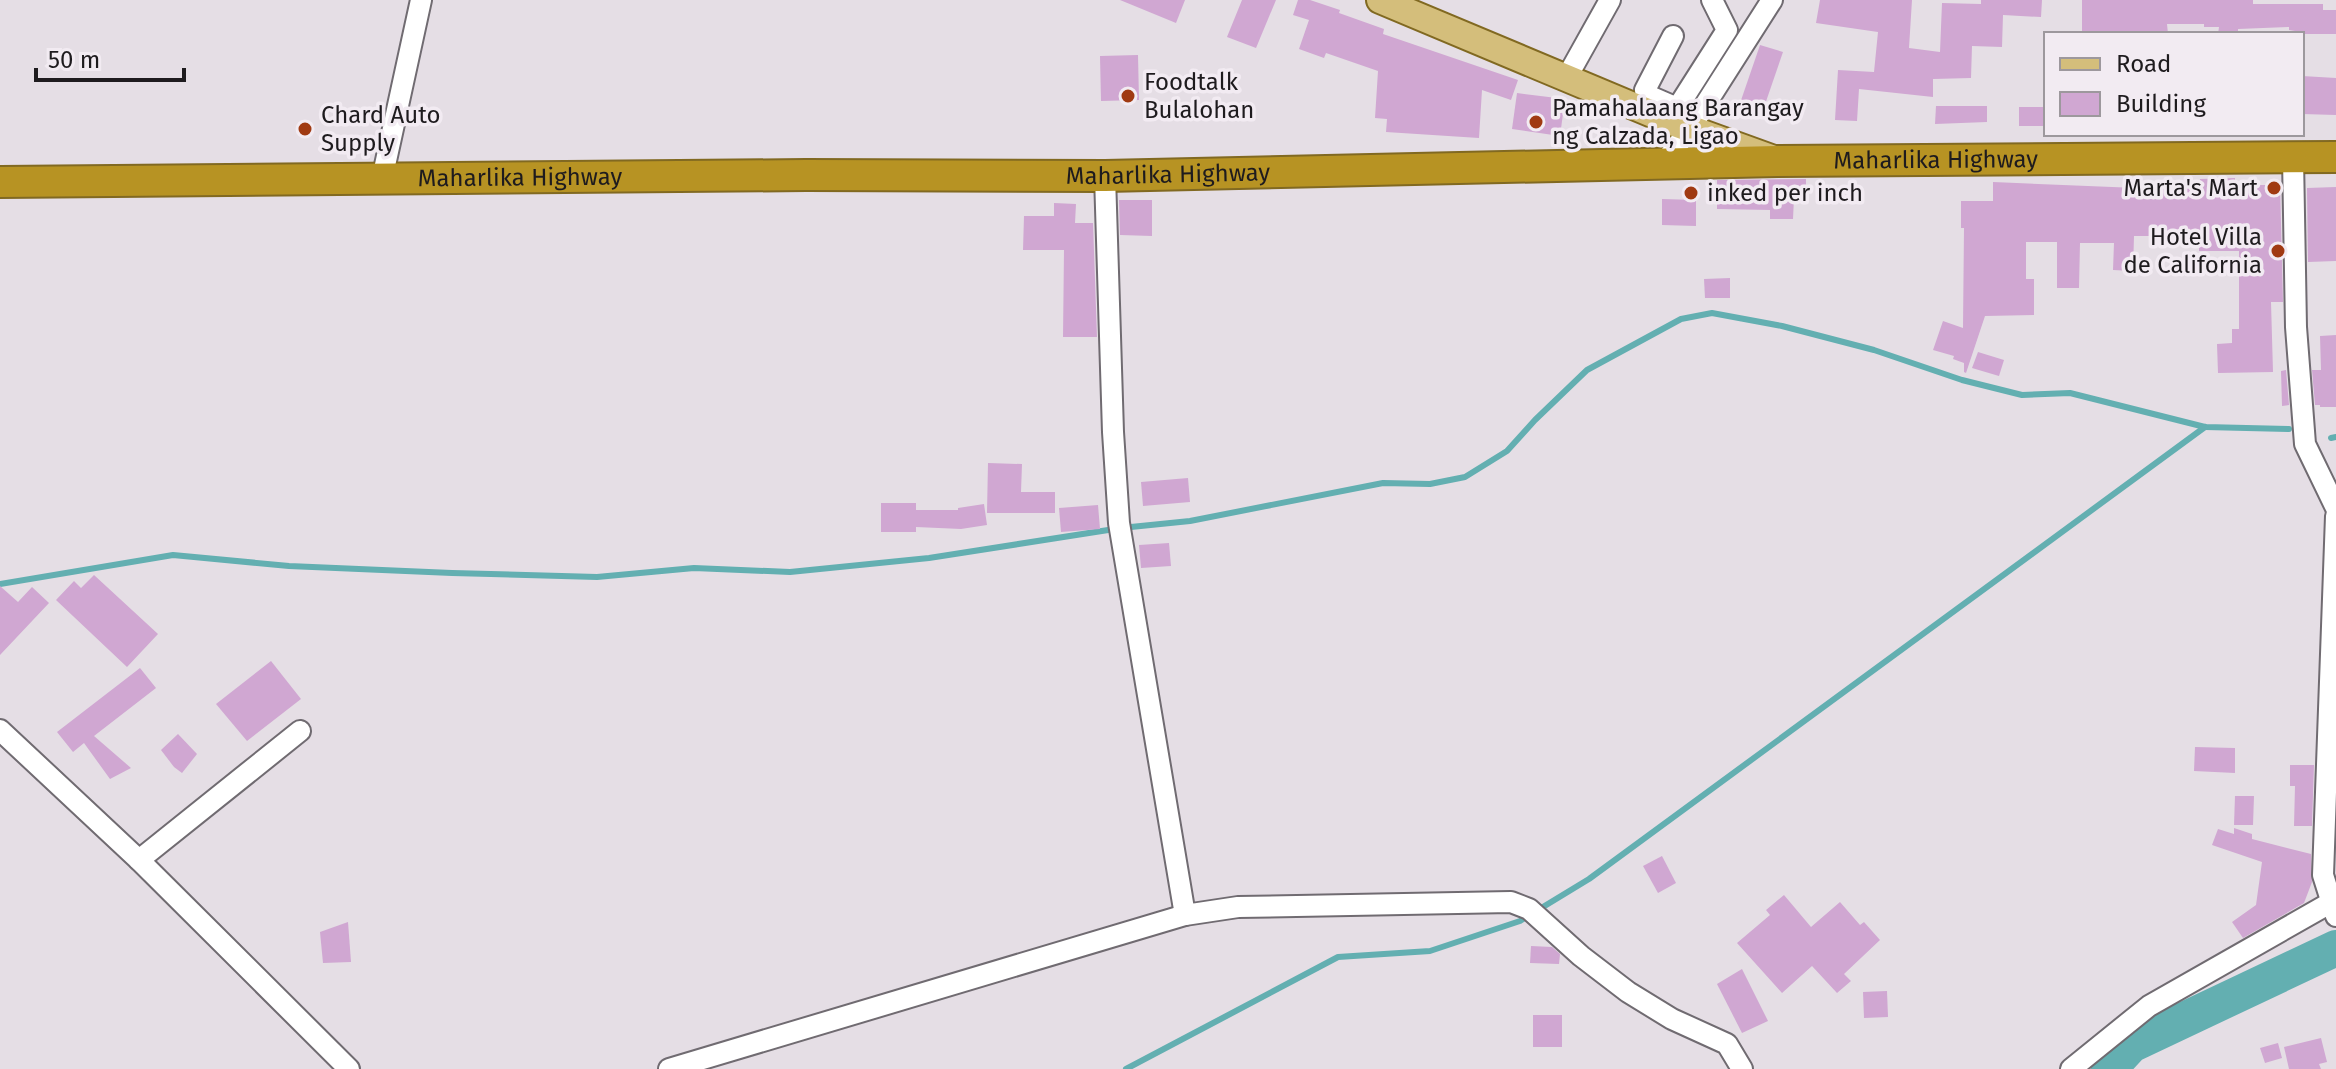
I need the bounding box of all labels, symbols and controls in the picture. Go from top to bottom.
scale bar [36,32,184,82]
legend [2044,32,2304,136]
text: 50 m [48,46,100,74]
text: Road [2116,50,2171,78]
place label: Foodtalk Bulalohan [1144,68,1254,124]
marker: Foodtalk Bulalohan [1119,87,1137,105]
text: Building [2116,90,2206,118]
place label: Pamahalaang Barangay ng Calzada, Ligao [1552,94,1804,150]
place label: Chard Auto Supply [321,101,441,157]
marker: Pamahalaang Barangay ng Calzada, Ligao [1527,113,1545,131]
marker: Chard Auto Supply [296,120,314,138]
street label: Maharlika Highway [1833,145,2038,175]
street label: Maharlika Highway [1066,158,1271,190]
street label: Maharlika Highway [418,163,623,192]
place label: Marta's Mart [2123,174,2258,202]
place label: inked per inch [1707,179,1863,207]
marker: Marta's Mart [2265,179,2283,197]
marker: inked per inch [1682,184,1700,202]
place label: Hotel Villa de California [2123,223,2262,279]
marker: Hotel Villa de California [2269,242,2287,260]

